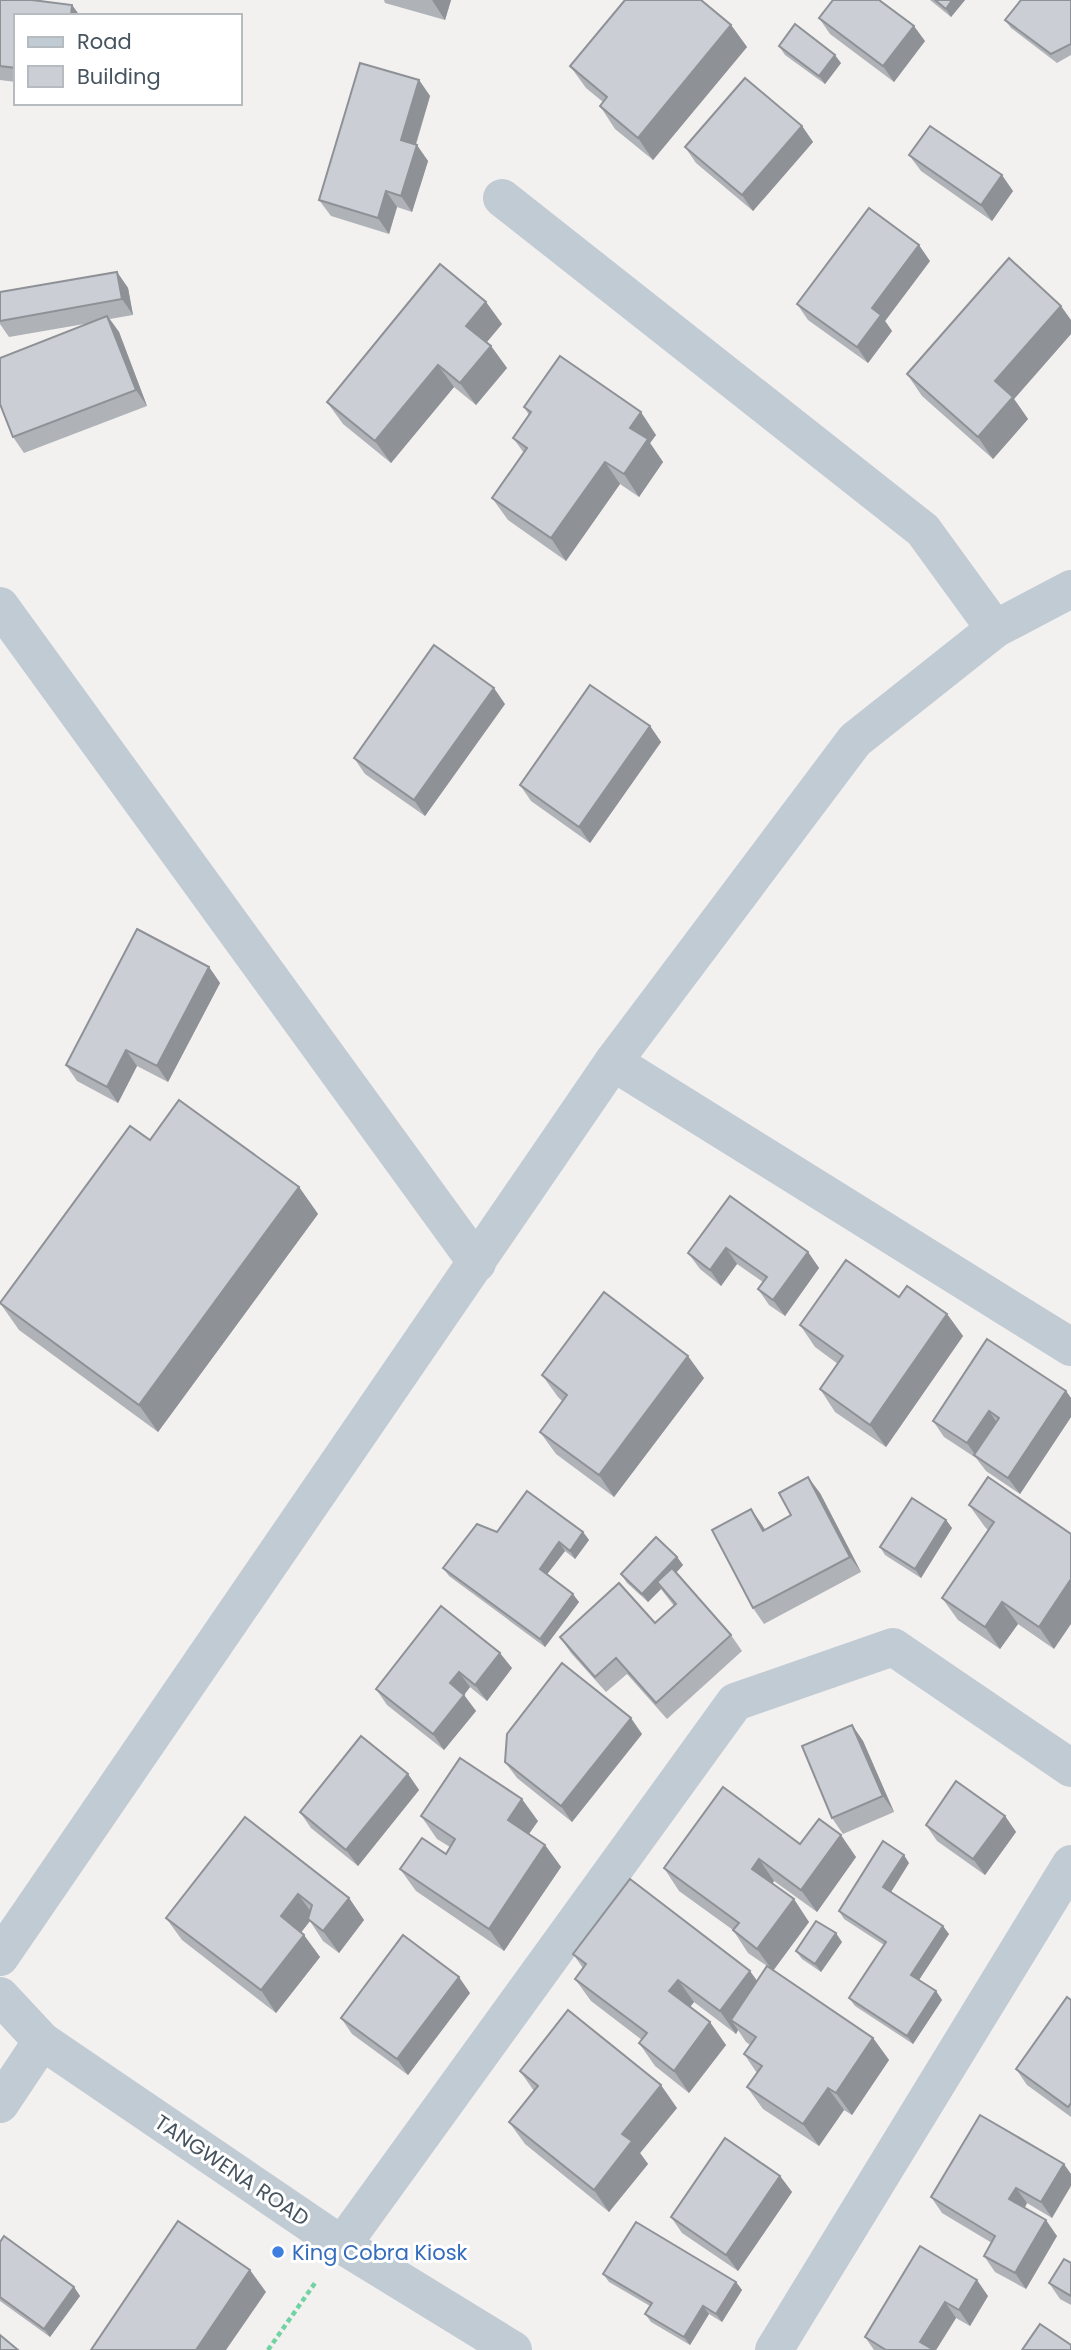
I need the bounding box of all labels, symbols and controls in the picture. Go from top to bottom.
legend [14,14,242,105]
text: Road [77,27,132,56]
text: Building [77,62,161,91]
street label: TANGWENA ROAD [149,2107,315,2233]
place label: King Cobra Kiosk [292,2238,468,2267]
marker: King Cobra Kiosk [270,2244,286,2260]

